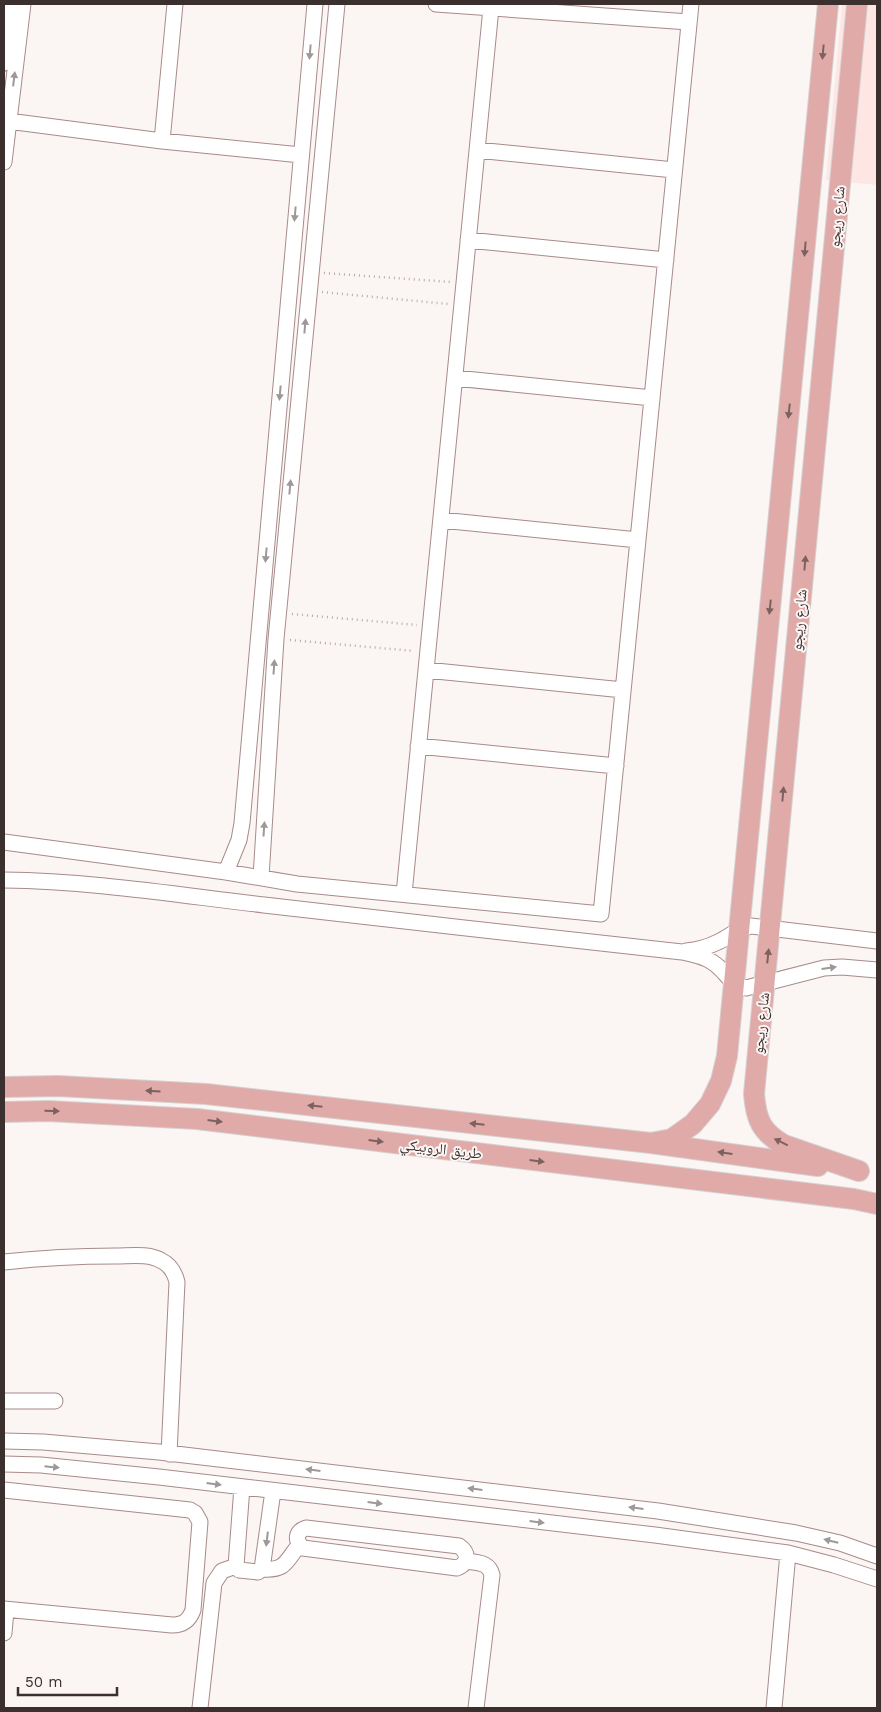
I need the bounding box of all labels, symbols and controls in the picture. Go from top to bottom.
one-way arrow [306,45,314,61]
one-way arrow [819,45,827,61]
one-way arrow [10,71,18,87]
street label: شارع ريجو [825,185,850,249]
one-way arrow [291,206,299,222]
one-way arrow [800,241,808,257]
one-way arrow [301,317,309,333]
one-way arrow [275,386,283,402]
one-way arrow [785,403,793,419]
one-way arrow [286,479,294,495]
one-way arrow [261,548,269,564]
one-way arrow [801,555,809,571]
street label: شارع ريجو [787,588,812,652]
one-way arrow [766,600,774,616]
one-way arrow [270,658,278,674]
one-way arrow [779,786,787,802]
one-way arrow [260,821,268,837]
one-way arrow [764,948,772,964]
one-way arrow [822,964,838,972]
street label: شارع ريجو [749,991,774,1055]
one-way arrow [145,1087,161,1095]
one-way arrow [307,1102,323,1110]
one-way arrow [45,1108,61,1116]
one-way arrow [207,1117,223,1125]
one-way arrow [468,1120,484,1128]
street label: طريق الروبيكي [399,1135,483,1166]
one-way arrow [368,1137,384,1145]
one-way arrow [774,1138,788,1146]
one-way arrow [717,1149,733,1157]
one-way arrow [530,1157,546,1165]
one-way arrow [45,1463,61,1471]
one-way arrow [305,1466,321,1474]
one-way arrow [206,1480,222,1488]
one-way arrow [466,1485,482,1493]
one-way arrow [368,1499,384,1507]
one-way arrow [628,1504,644,1512]
one-way arrow [529,1518,545,1526]
one-way arrow [263,1531,271,1547]
one-way arrow [823,1537,838,1545]
scale bar [18,1664,116,1696]
text: 50 m [25,1673,62,1691]

